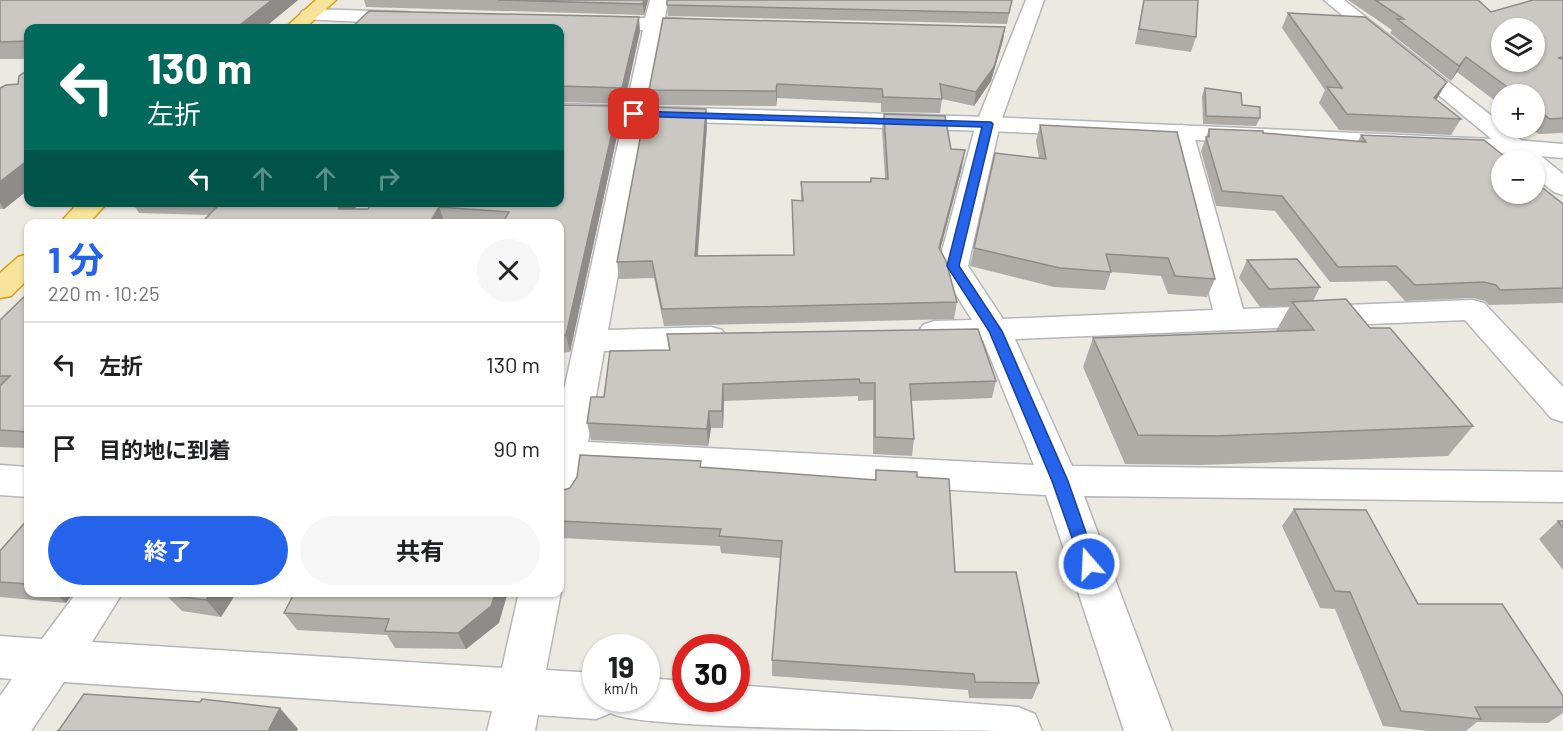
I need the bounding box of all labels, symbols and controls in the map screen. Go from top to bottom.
map controls [1491,18,1545,204]
button: layers [1491,18,1545,72]
text: 130 m [147,42,252,92]
icon: left [48,48,126,126]
button: + [1491,84,1545,138]
pin [608,88,659,139]
text: 左折 [147,97,201,129]
icon: arrive [617,97,650,130]
button: − [1491,150,1545,204]
icon: left [183,162,216,195]
icon: ahead [246,162,279,195]
icon: ahead [309,162,342,195]
icon: right [372,162,405,195]
text: 1 分 [48,237,104,280]
button: close [477,239,540,302]
text: 220 m · 10:25 [48,281,160,305]
icon: left [48,348,81,381]
text: 130 m [486,351,540,377]
text: 左折 [99,352,143,378]
icon: arrive [48,432,81,465]
text: 90 m [494,435,540,461]
text: 目的地に到着 [99,436,231,462]
button: 終了 [48,516,288,585]
button: 共有 [300,516,540,585]
position arrow [1057,532,1121,596]
speed limit sign: 30 [672,634,750,712]
text: 19 [608,648,634,684]
text: km/h [604,679,638,697]

